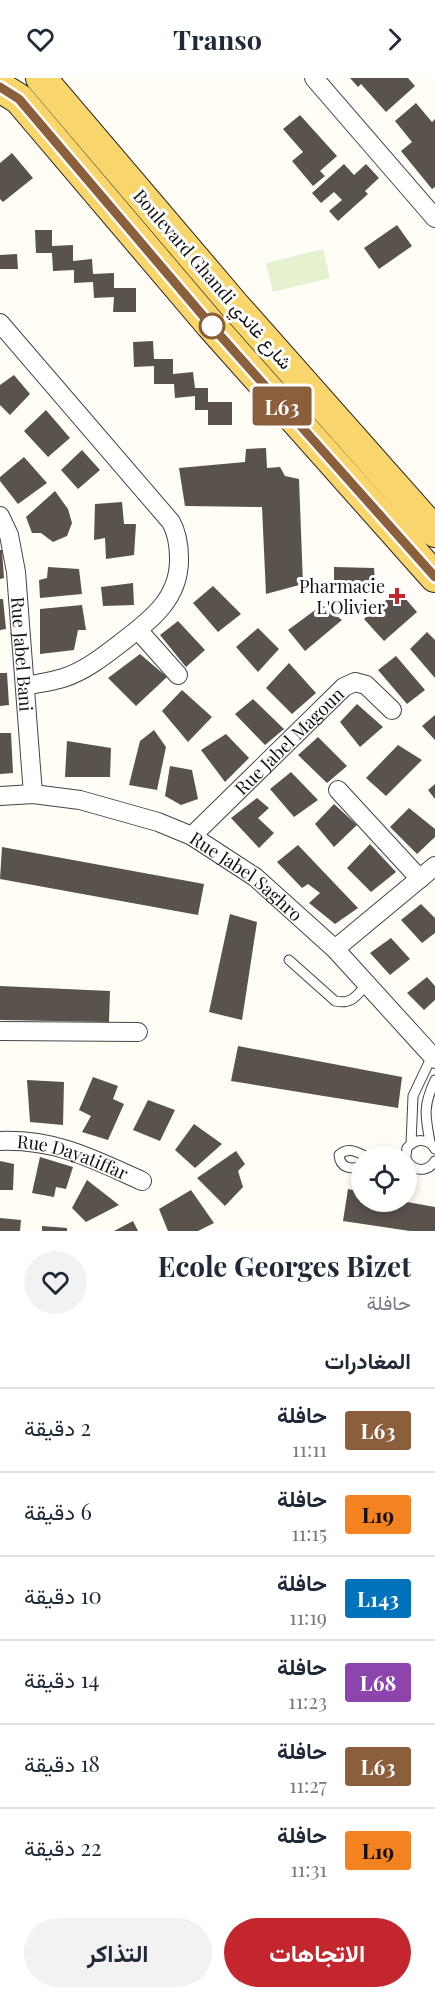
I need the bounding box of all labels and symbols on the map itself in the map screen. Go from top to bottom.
street label: Boulevard Ghandi شارع غاندي [125,184,298,377]
unlabelled marker [199,313,225,339]
line badge: L63 [248,386,316,426]
place label: Pharmacie L'Olivier [299,574,385,619]
marker: Pharmacie L'Olivier [390,589,404,603]
street label: Rue Jabel Bani [6,596,39,712]
street label: Rue Jabel Magoun [229,682,349,800]
street label: Rue Jabel Saghro [185,826,308,926]
street label: Rue Dayatiffar [16,1129,132,1185]

